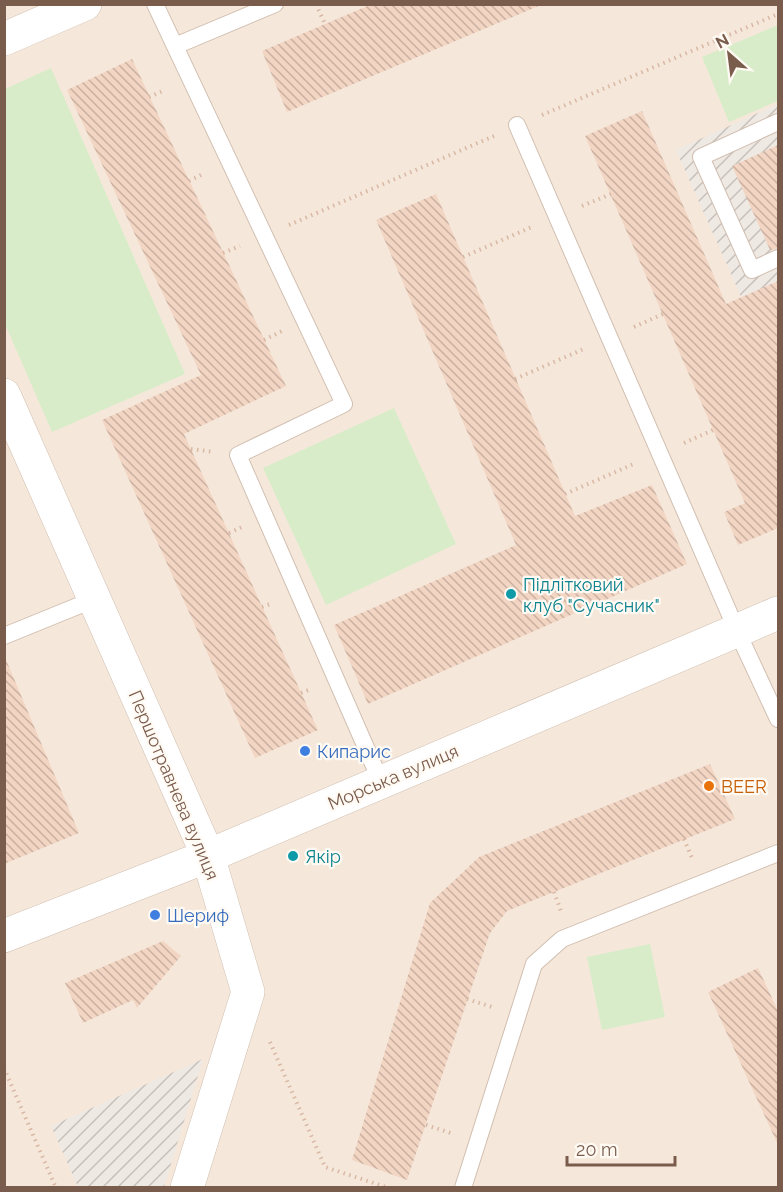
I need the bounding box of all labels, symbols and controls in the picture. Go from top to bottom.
north arrow [699,24,759,84]
text: N [712,30,732,52]
place label: Підлітковий клуб "Сучасник" [523,574,660,616]
marker: Підлітковий клуб "Сучасник" [504,587,518,601]
street label: Першотравнева вулиця [125,687,223,883]
street label: Морська вулиця [325,740,461,814]
place label: Кипарис [317,741,391,762]
marker: Кипарис [298,744,312,758]
place label: BEER [721,776,767,797]
marker: BEER [702,779,716,793]
place label: Якір [305,846,341,867]
marker: Якір [286,849,300,863]
place label: Шериф [167,905,229,926]
marker: Шериф [148,908,162,922]
scale bar [567,1129,675,1167]
text: 20 m [576,1139,618,1160]

